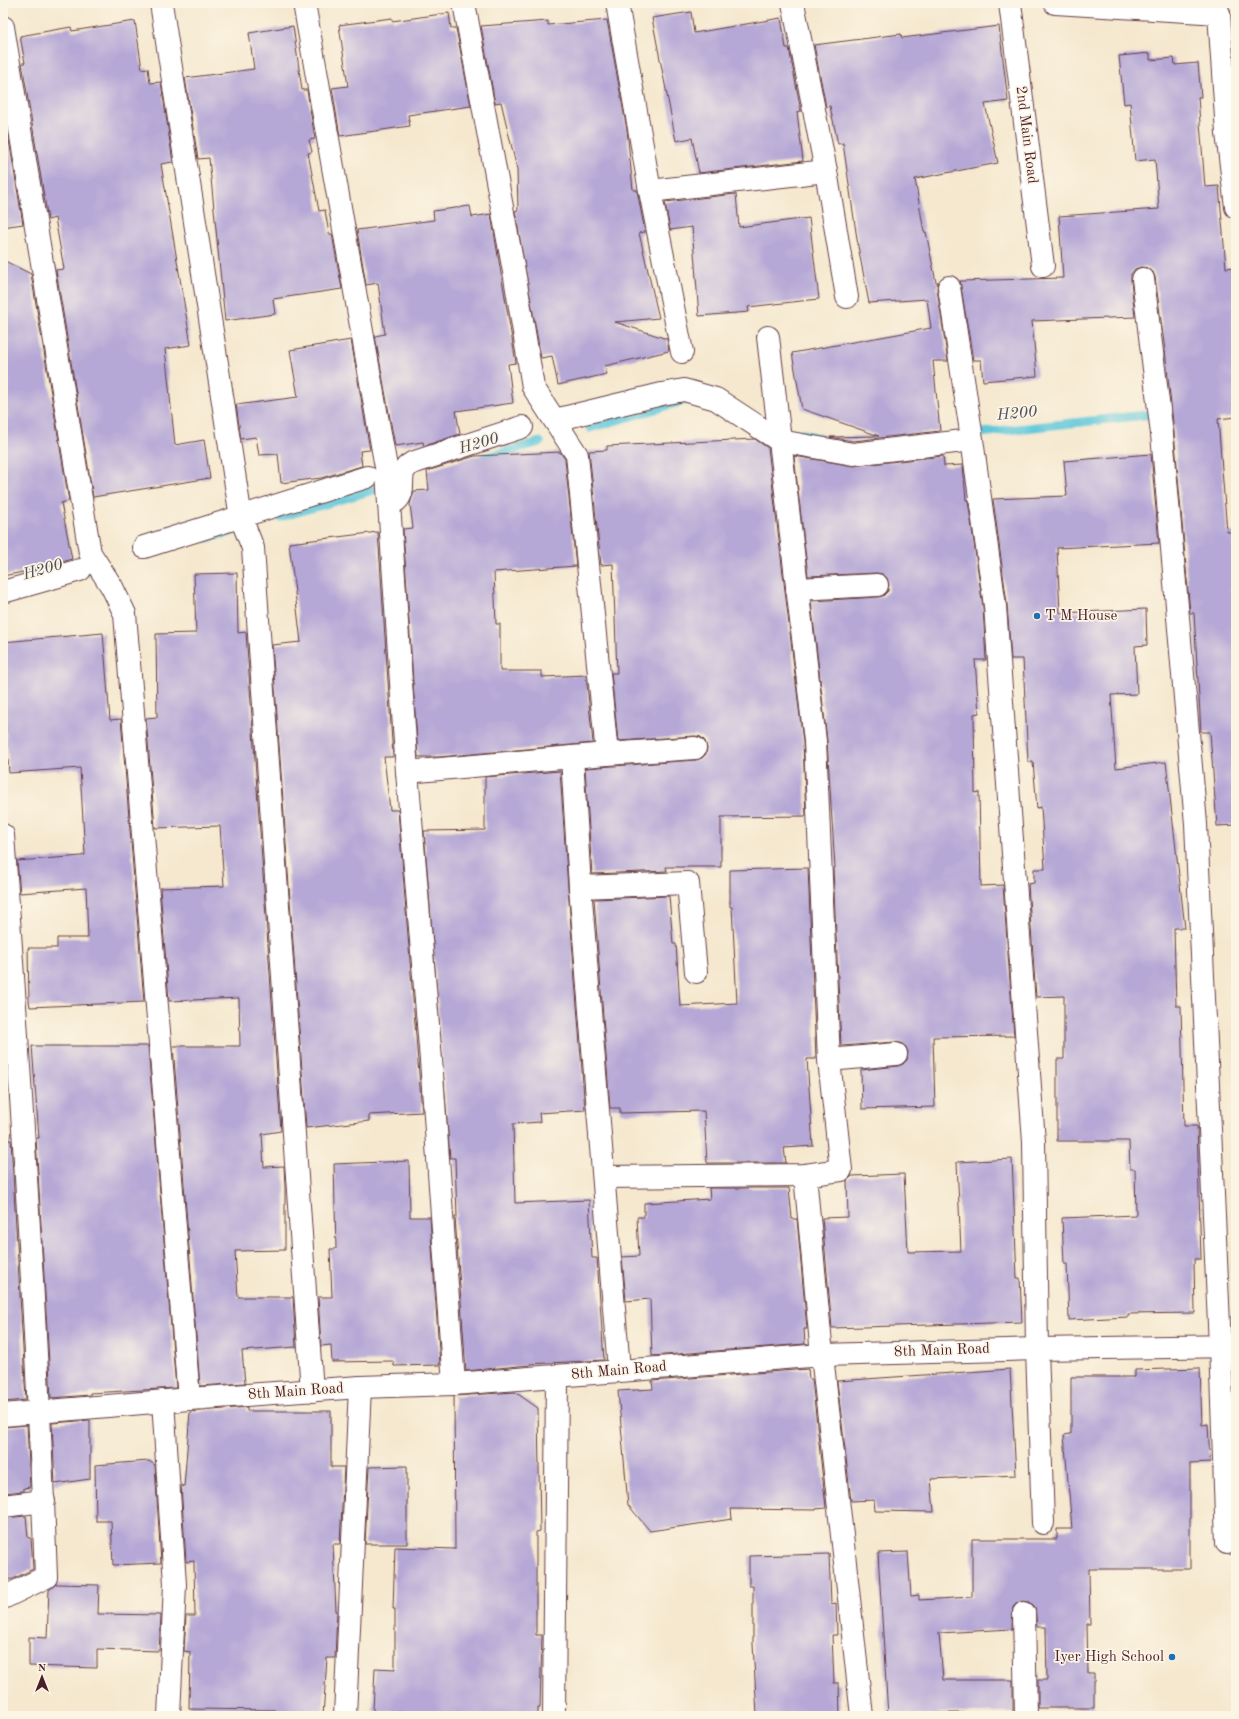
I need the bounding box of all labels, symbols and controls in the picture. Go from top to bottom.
street label: 2nd Main Road [1013,85,1039,185]
water label: H200 [995,404,1038,424]
water label: H200 [456,431,501,458]
water label: H200 [20,557,65,584]
place label: T M House [1045,609,1117,624]
marker: T M House [1032,611,1042,621]
street label: 8th Main Road [894,1342,990,1360]
street label: 8th Main Road [570,1359,668,1383]
street label: 8th Main Road [248,1381,345,1403]
place label: Iyer High School [1054,1650,1164,1665]
marker: Iyer High School [1167,1652,1177,1662]
north arrow [22,1657,62,1697]
text: N [38,1663,47,1674]

